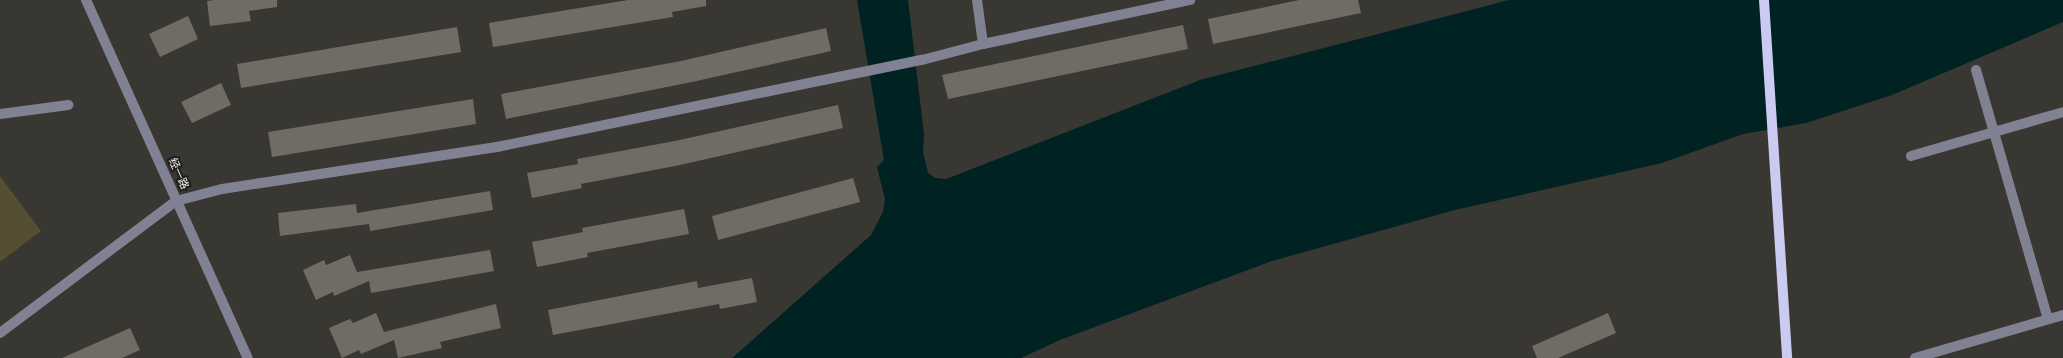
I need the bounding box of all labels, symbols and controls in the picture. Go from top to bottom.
street label: 经一路 [165,156,191,192]

